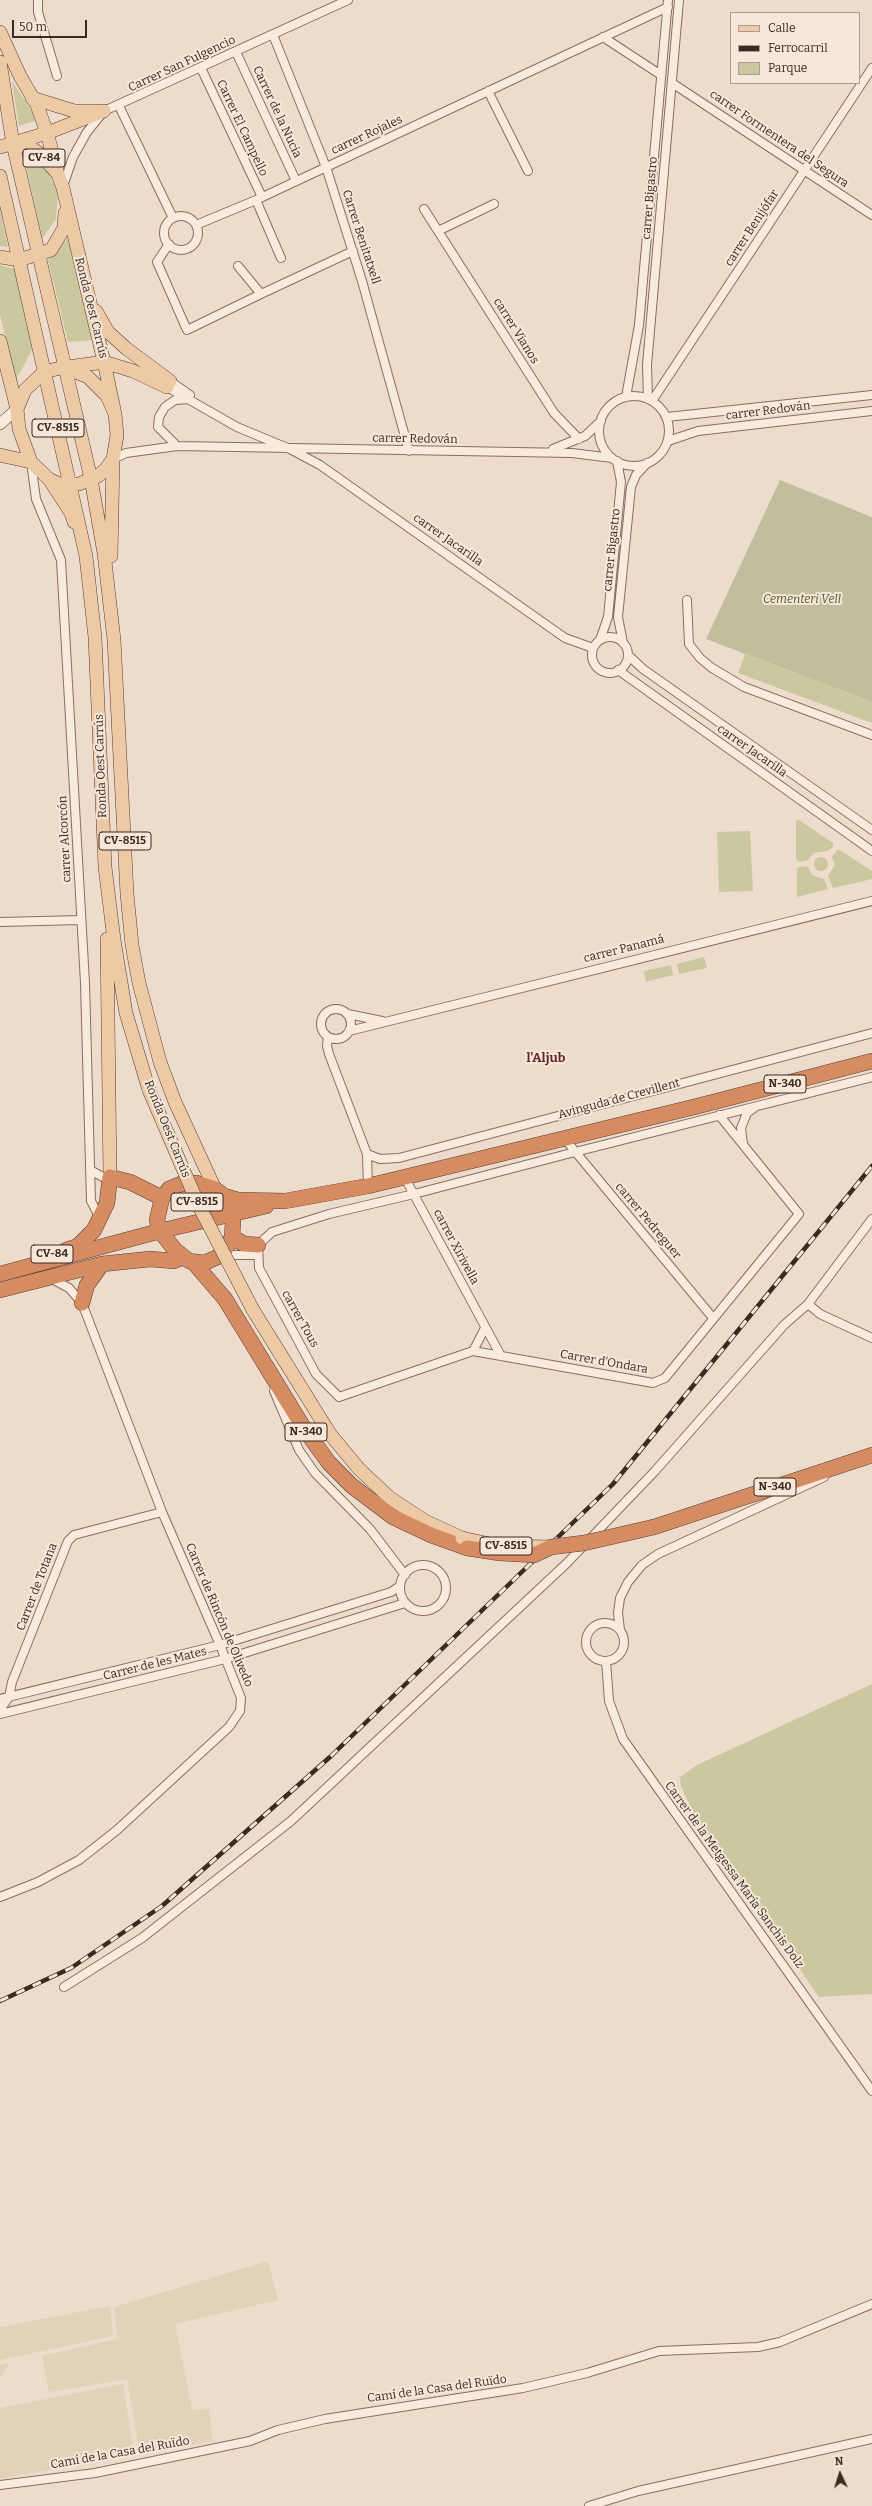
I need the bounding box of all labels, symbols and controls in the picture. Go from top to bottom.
scale bar [14,12,89,38]
legend [730,12,860,84]
text: 50 m [19,20,47,34]
text: Calle [768,21,796,35]
street label: Carrer San Fulgencio [126,33,238,95]
text: Ferrocarril [768,41,828,55]
text: Parque [768,61,807,75]
street label: Carrer de la Nucia [249,64,305,160]
street label: Carrer El Campello [213,77,271,179]
street label: carrer Formentera del Segura [707,87,851,191]
street label: carrer Rojales [329,112,405,158]
road number: CV-84 [23,149,65,167]
street label: carrer Bigastro [639,156,661,240]
street label: carrer Benijófar [722,187,782,269]
street label: Carrer Benitatxell [339,188,383,286]
street label: Ronda Oest Carrús [71,256,111,360]
street label: carrer Vianos [490,295,542,367]
street label: carrer Redován [725,399,811,423]
road number: CV-8515 [32,419,84,437]
street label: carrer Redován [372,431,458,447]
street label: carrer Bigastro [600,508,624,592]
street label: carrer Jacarilla [410,511,486,569]
park label: Cementeri Vell [763,593,841,607]
street label: Ronda Oest Carrús [92,714,110,818]
street label: carrer Jacarilla [714,722,790,780]
street label: carrer Alcorcón [56,795,74,883]
road number: CV-8515 [99,832,151,850]
street label: carrer Panamá [582,932,666,966]
district label: l'Aljub [527,1050,565,1066]
road number: N-340 [764,1075,806,1093]
street label: Avinguda de Crevillent [557,1076,681,1122]
street label: Ronda Oest Carrús [141,1078,193,1180]
street label: carrer Pedreguer [612,1180,684,1262]
road number: CV-8515 [171,1193,223,1211]
street label: carrer Xirivella [430,1207,482,1287]
road number: CV-84 [31,1245,73,1263]
street label: carrer Tous [278,1288,322,1350]
street label: Carrer d'Ondara [559,1347,649,1377]
road number: N-340 [285,1423,327,1441]
road number: N-340 [754,1478,796,1496]
road number: CV-8515 [480,1537,532,1555]
street label: Carrer de Totana [14,1541,60,1633]
street label: Carrer de Rincón de Olivedo [182,1541,256,1689]
street label: Carrer de les Mates [102,1644,208,1684]
street label: Carrer de la Metgessa María Sanchis Dolz [661,1779,807,1971]
street label: Camí de la Casa del Ruïdo [366,2372,508,2406]
street label: Camí de la Casa del Ruïdo [49,2434,191,2472]
north arrow [820,2454,860,2494]
text: N [834,2455,844,2468]

